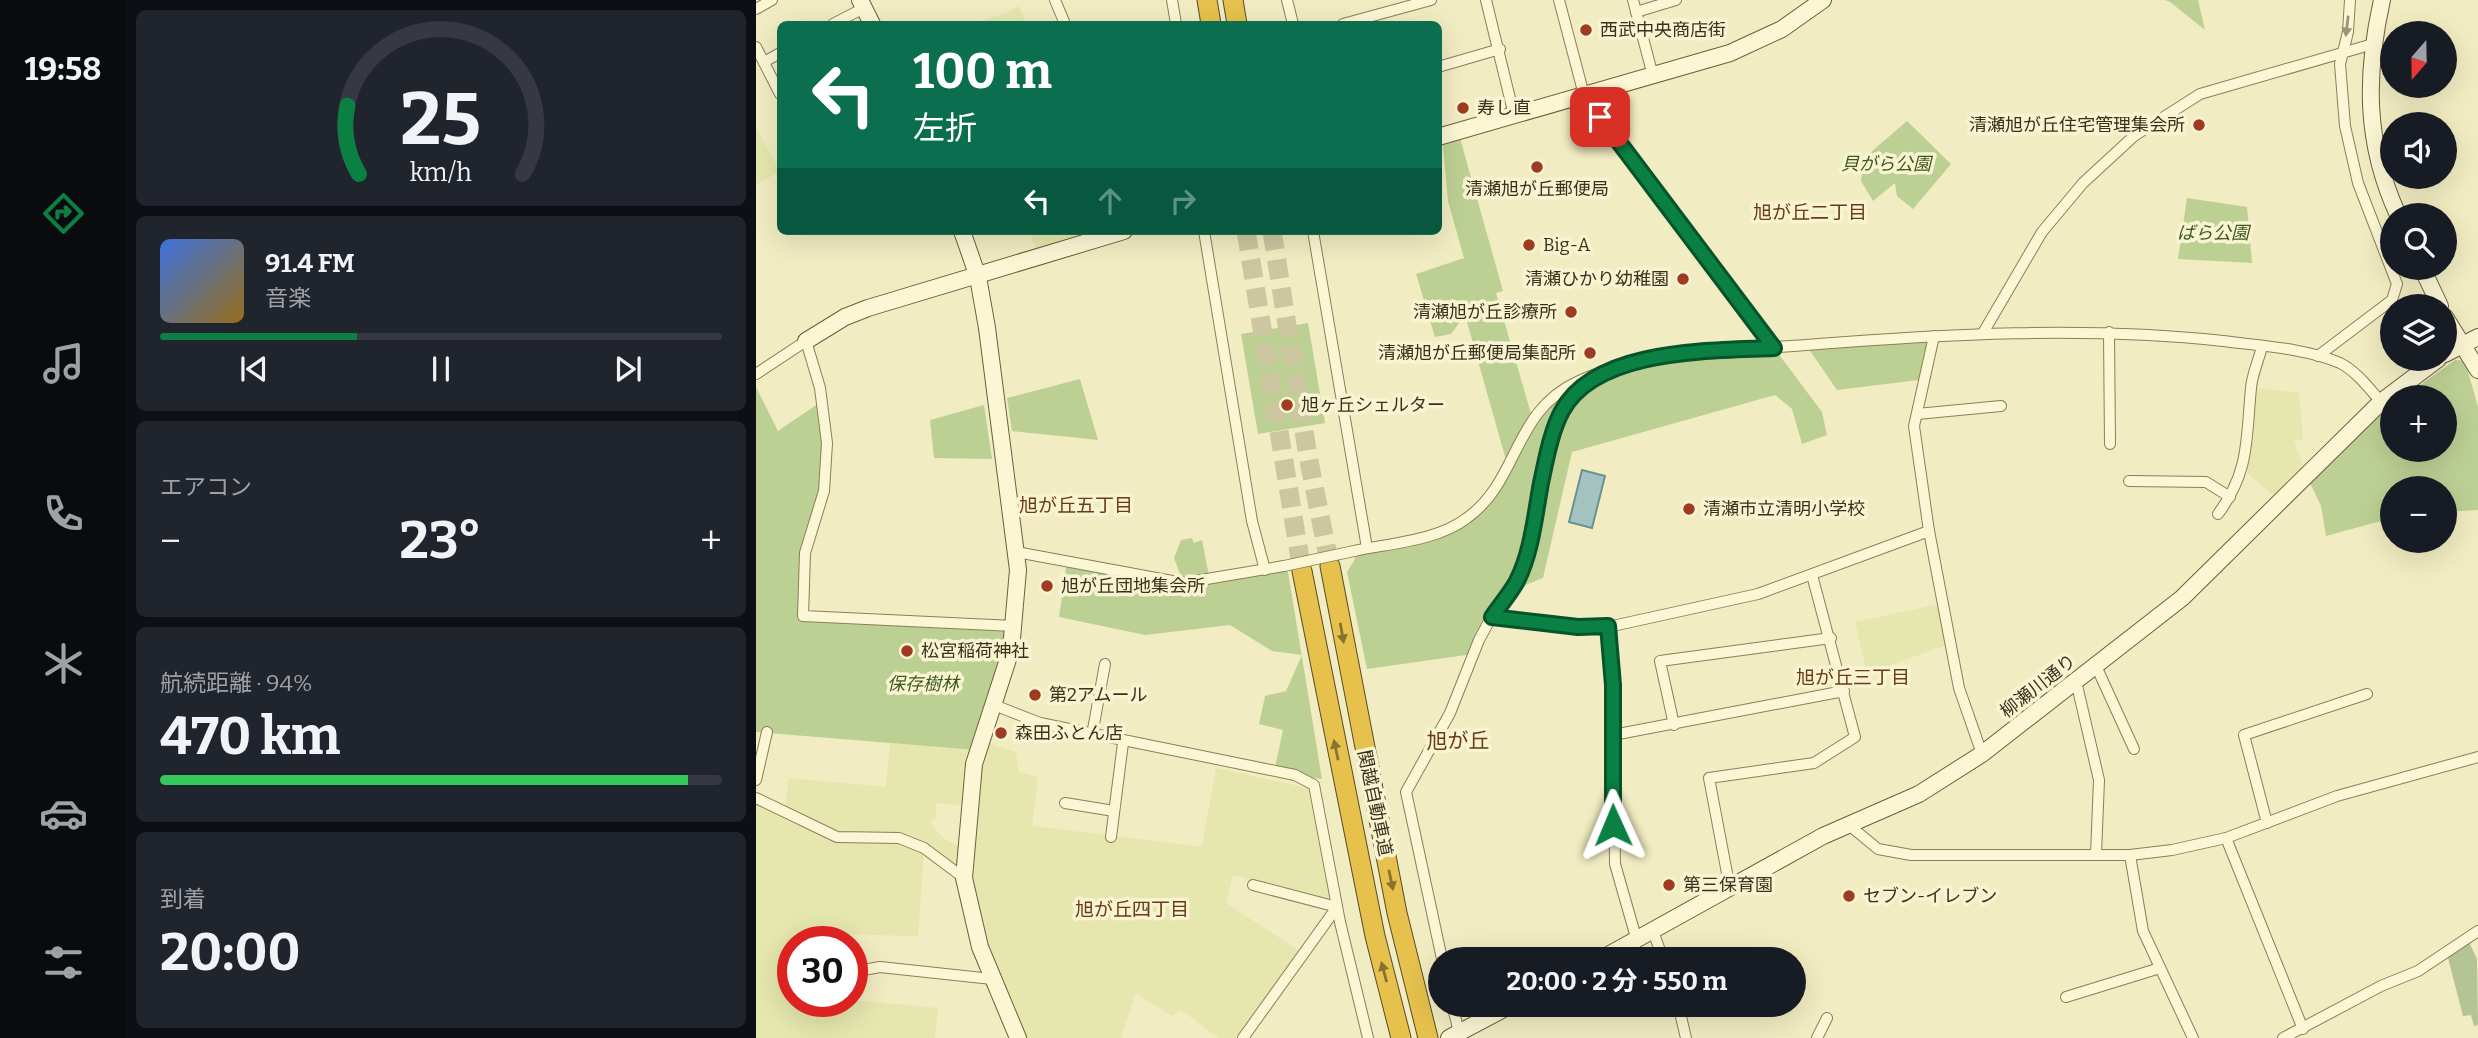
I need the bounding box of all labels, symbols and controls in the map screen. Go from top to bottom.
one-way arrow [2342,16,2353,38]
place label: 西武中央商店街 [1600,19,1726,41]
north arrow [2380,21,2457,98]
map controls [2380,21,2457,553]
marker: 西武中央商店街 [1578,22,1594,38]
text: 100 m [913,42,1052,101]
icon: left [798,49,889,140]
text: 19:58 [25,50,101,88]
text: 25 [401,76,481,163]
pin [1570,87,1630,147]
place label: 寿し直 [1477,97,1531,119]
icon: arrive [1581,98,1619,136]
marker: 寿し直 [1455,100,1471,116]
text: 左折 [913,109,977,147]
button: sound [2380,112,2457,189]
place label: 清瀬旭が丘住宅管理集会所 [1969,114,2185,136]
marker: 清瀬旭が丘住宅管理集会所 [2191,117,2207,133]
park label: 貝がら公園 [1841,153,1934,175]
text: km/h [410,158,472,188]
marker: 清瀬旭が丘郵便局 [1529,159,1545,175]
place label: 清瀬旭が丘郵便局 [1465,178,1609,200]
icon: left [1018,182,1056,220]
icon: ahead [1091,182,1129,220]
icon: right [1164,182,1202,220]
icon: directions [39,189,88,238]
district label: 旭が丘二丁目 [1753,201,1867,224]
button: search [2380,203,2457,280]
park label: ばら公園 [2177,222,2252,244]
place label: Big-A [1543,234,1590,256]
marker: Big-A [1521,237,1537,253]
text: 91.4 FM [265,248,355,279]
place label: 清瀬ひかり幼稚園 [1525,268,1669,290]
marker: 清瀬ひかり幼稚園 [1675,271,1691,287]
text: 音楽 [265,284,311,312]
button: layers [2380,294,2457,371]
place label: 清瀬旭が丘診療所 [1413,301,1557,323]
marker: 清瀬旭が丘診療所 [1563,304,1579,320]
icon: music [39,339,88,388]
place label: 清瀬旭が丘郵便局集配所 [1378,342,1576,364]
marker: 清瀬旭が丘郵便局集配所 [1582,345,1598,361]
icon: previous [235,350,273,388]
icon: pause [422,350,460,388]
icon: next [609,350,647,388]
button: + [2380,385,2457,462]
place label: 旭ヶ丘シェルター [1301,394,1445,416]
marker: 旭ヶ丘シェルター [1279,397,1295,413]
text: エアコン [160,473,252,501]
button: − [2380,476,2457,553]
icon: phone [39,489,88,538]
district label: 旭が丘五丁目 [1019,494,1133,517]
place label: 清瀬市立清明小学校 [1703,498,1865,520]
marker: 清瀬市立清明小学校 [1681,501,1697,517]
text: 23° [400,509,482,572]
text: − [160,518,181,564]
text: + [700,518,722,564]
place label: 旭が丘団地集会所 [1061,575,1205,597]
marker: 旭が丘団地集会所 [1039,578,1055,594]
one-way arrow [1337,622,1348,644]
icon: climate [39,639,88,688]
place label: 松宮稲荷神社 [921,640,1029,662]
marker: 松宮稲荷神社 [899,643,915,659]
street label: 柳瀬川通り [1996,650,2080,722]
district label: 旭が丘三丁目 [1796,666,1910,689]
text: 航続距離 · 94% [160,669,312,697]
park label: 保存樹林 [887,673,961,695]
place label: 第2アムール [1049,684,1148,706]
marker: 第2アムール [1027,687,1043,703]
text: 470 km [160,705,340,768]
place label: 森田ふとん店 [1015,722,1123,744]
marker: 森田ふとん店 [993,725,1009,741]
district label: 旭が丘 [1427,728,1490,754]
one-way arrow [1331,739,1342,761]
street label: 関越自動車道 [1353,748,1397,858]
position arrow [1576,788,1650,862]
icon: car [39,789,88,838]
one-way arrow [1385,869,1396,891]
place label: 第三保育園 [1683,874,1773,896]
marker: 第三保育園 [1661,877,1677,893]
text: 到着 [160,885,206,913]
place label: セブン-イレブン [1863,885,1997,907]
marker: セブン-イレブン [1841,888,1857,904]
district label: 旭が丘四丁目 [1075,898,1189,921]
text: 20:00 [160,921,300,984]
speed limit sign: 30 [777,926,868,1017]
icon: filters [39,938,88,987]
one-way arrow [1378,961,1389,983]
text: 20:00 · 2 分 · 550 m [1507,966,1727,997]

